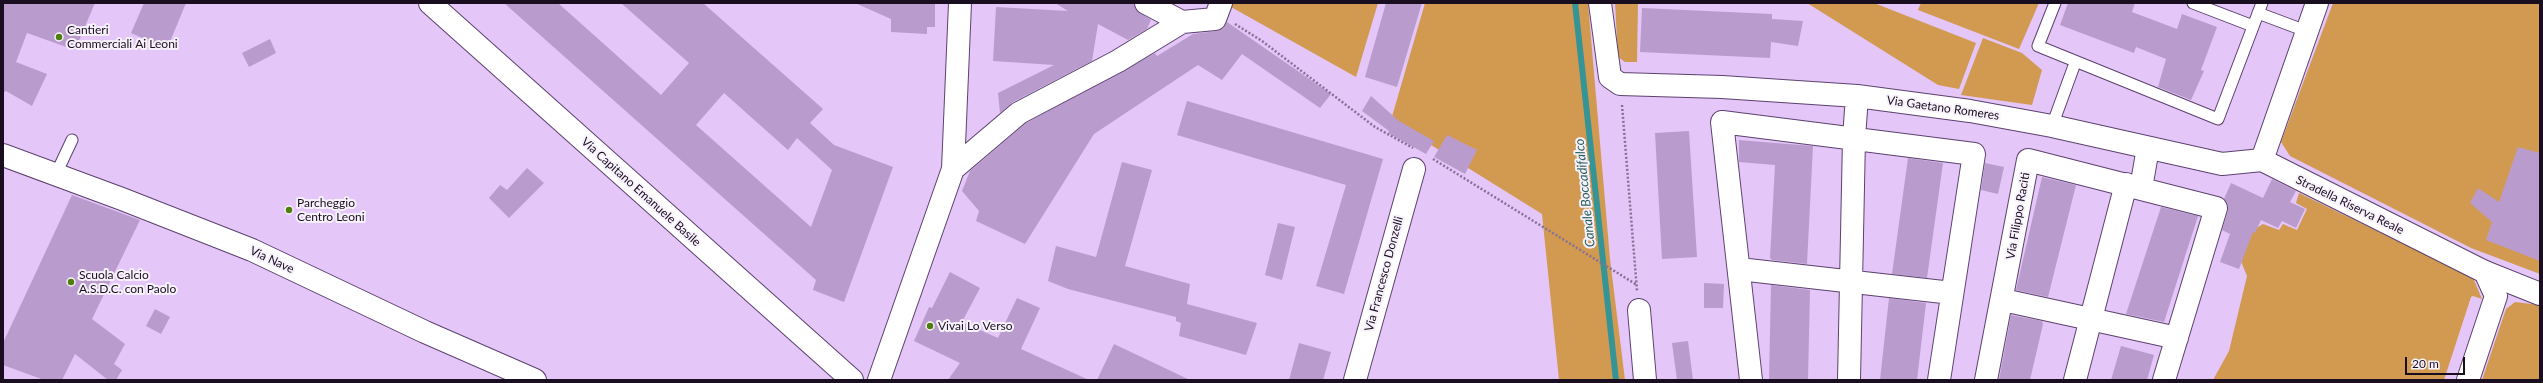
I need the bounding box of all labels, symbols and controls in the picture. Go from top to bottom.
place label: Cantieri Commerciali Ai Leoni [67,23,178,51]
marker: Cantieri Commerciali Ai Leoni [54,32,64,42]
street label: Via Gaetano Romeres [1886,93,2000,123]
street label: Via Capitano Emanuele Basile [578,134,704,250]
water label: Canale Boccadifalco [1572,138,1598,248]
street label: Via Filippo Raciti [2003,171,2033,261]
street label: Stradella Riserva Reale [2294,173,2406,237]
place label: Parcheggio Centro Leoni [297,196,365,224]
marker: Parcheggio Centro Leoni [284,205,294,215]
street label: Via Francesco Donzelli [1362,215,1406,333]
street label: Via Nave [248,243,296,277]
place label: Scuola Calcio A.S.D.C. con Paolo [79,268,176,296]
marker: Scuola Calcio A.S.D.C. con Paolo [66,277,76,287]
place label: Vivai Lo Verso [938,319,1012,333]
marker: Vivai Lo Verso [925,321,935,331]
scale bar [2407,349,2467,375]
text: 20 m [2412,356,2439,371]

